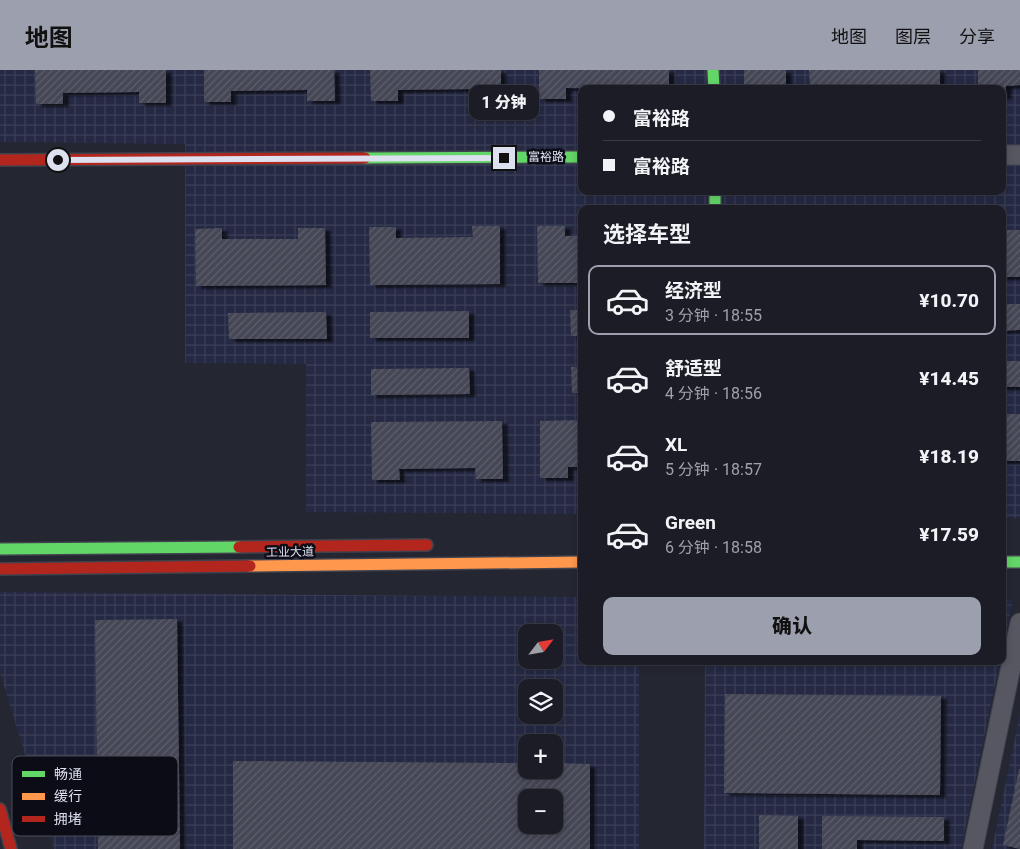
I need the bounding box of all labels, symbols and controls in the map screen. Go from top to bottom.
text: 地图 [25,24,73,52]
text: 地图 [831,26,867,47]
text: 图层 [895,26,931,47]
text: 分享 [959,26,995,47]
callout: 1 分钟 [469,86,539,121]
text: 1 分钟 [481,93,527,112]
text: 富裕路 [633,107,690,130]
route end [493,147,515,169]
route start [47,149,69,171]
street label: 富裕路 [528,150,564,164]
text: 富裕路 [633,155,690,178]
text: 选择车型 [603,222,691,247]
icon: car [605,278,650,323]
text: 经济型 [665,279,722,302]
text: ¥10.70 [919,289,979,312]
text: 3 分钟 · 18:55 [665,306,762,325]
icon: car [605,356,650,401]
text: 舒适型 [665,357,722,380]
text: ¥14.45 [919,367,979,390]
text: 4 分钟 · 18:56 [665,384,762,403]
text: XL [665,433,687,456]
icon: car [605,434,650,479]
text: ¥18.19 [919,445,979,468]
text: 5 分钟 · 18:57 [665,460,762,479]
text: Green [665,511,716,534]
icon: car [605,512,650,557]
text: ¥17.59 [919,523,979,546]
text: 6 分钟 · 18:58 [665,538,762,557]
street label: 工业大道 [266,545,314,559]
button: 确认 [603,597,981,655]
north arrow [518,624,562,669]
map controls [518,624,563,834]
button: layers [518,679,563,724]
button: + [518,734,563,779]
legend [12,756,178,836]
text: 畅通 [54,766,82,782]
text: 缓行 [54,788,82,804]
button: − [518,789,563,834]
text: 拥堵 [54,811,82,827]

